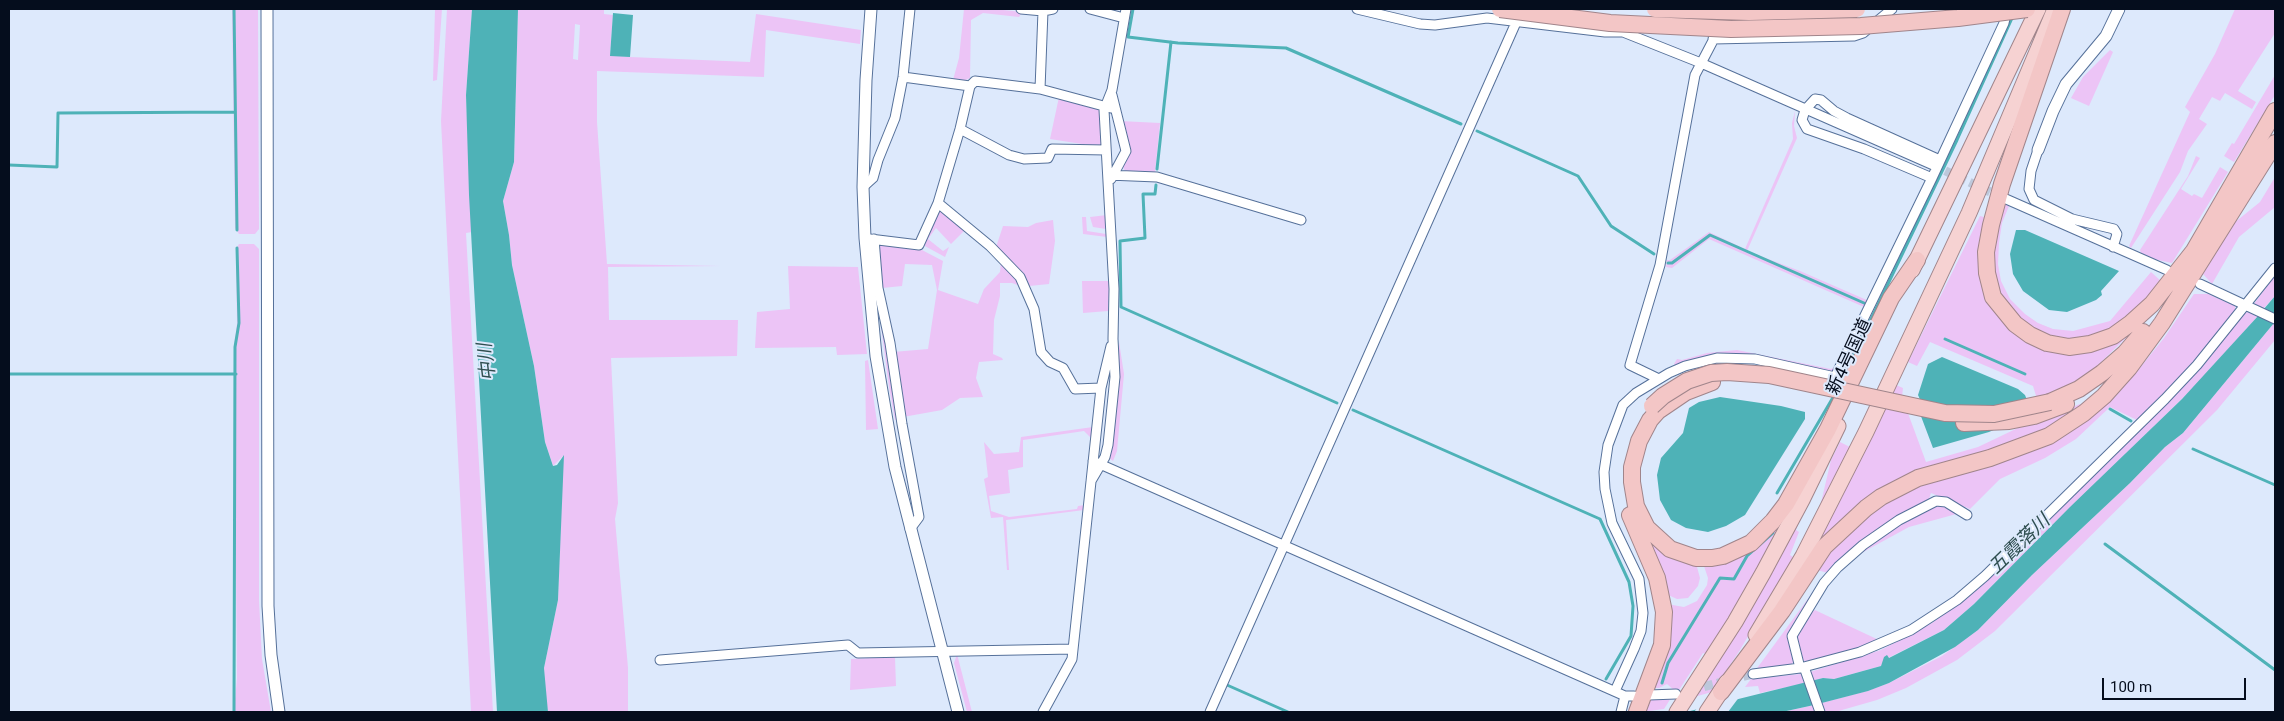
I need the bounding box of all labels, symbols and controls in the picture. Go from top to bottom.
street label: 新4号国道 [1823,315,1877,399]
water label: 中川 [474,342,502,382]
water label: 五霞落川 [1985,510,2055,580]
scale bar [2104,668,2248,700]
text: 100 m [2110,678,2152,696]

